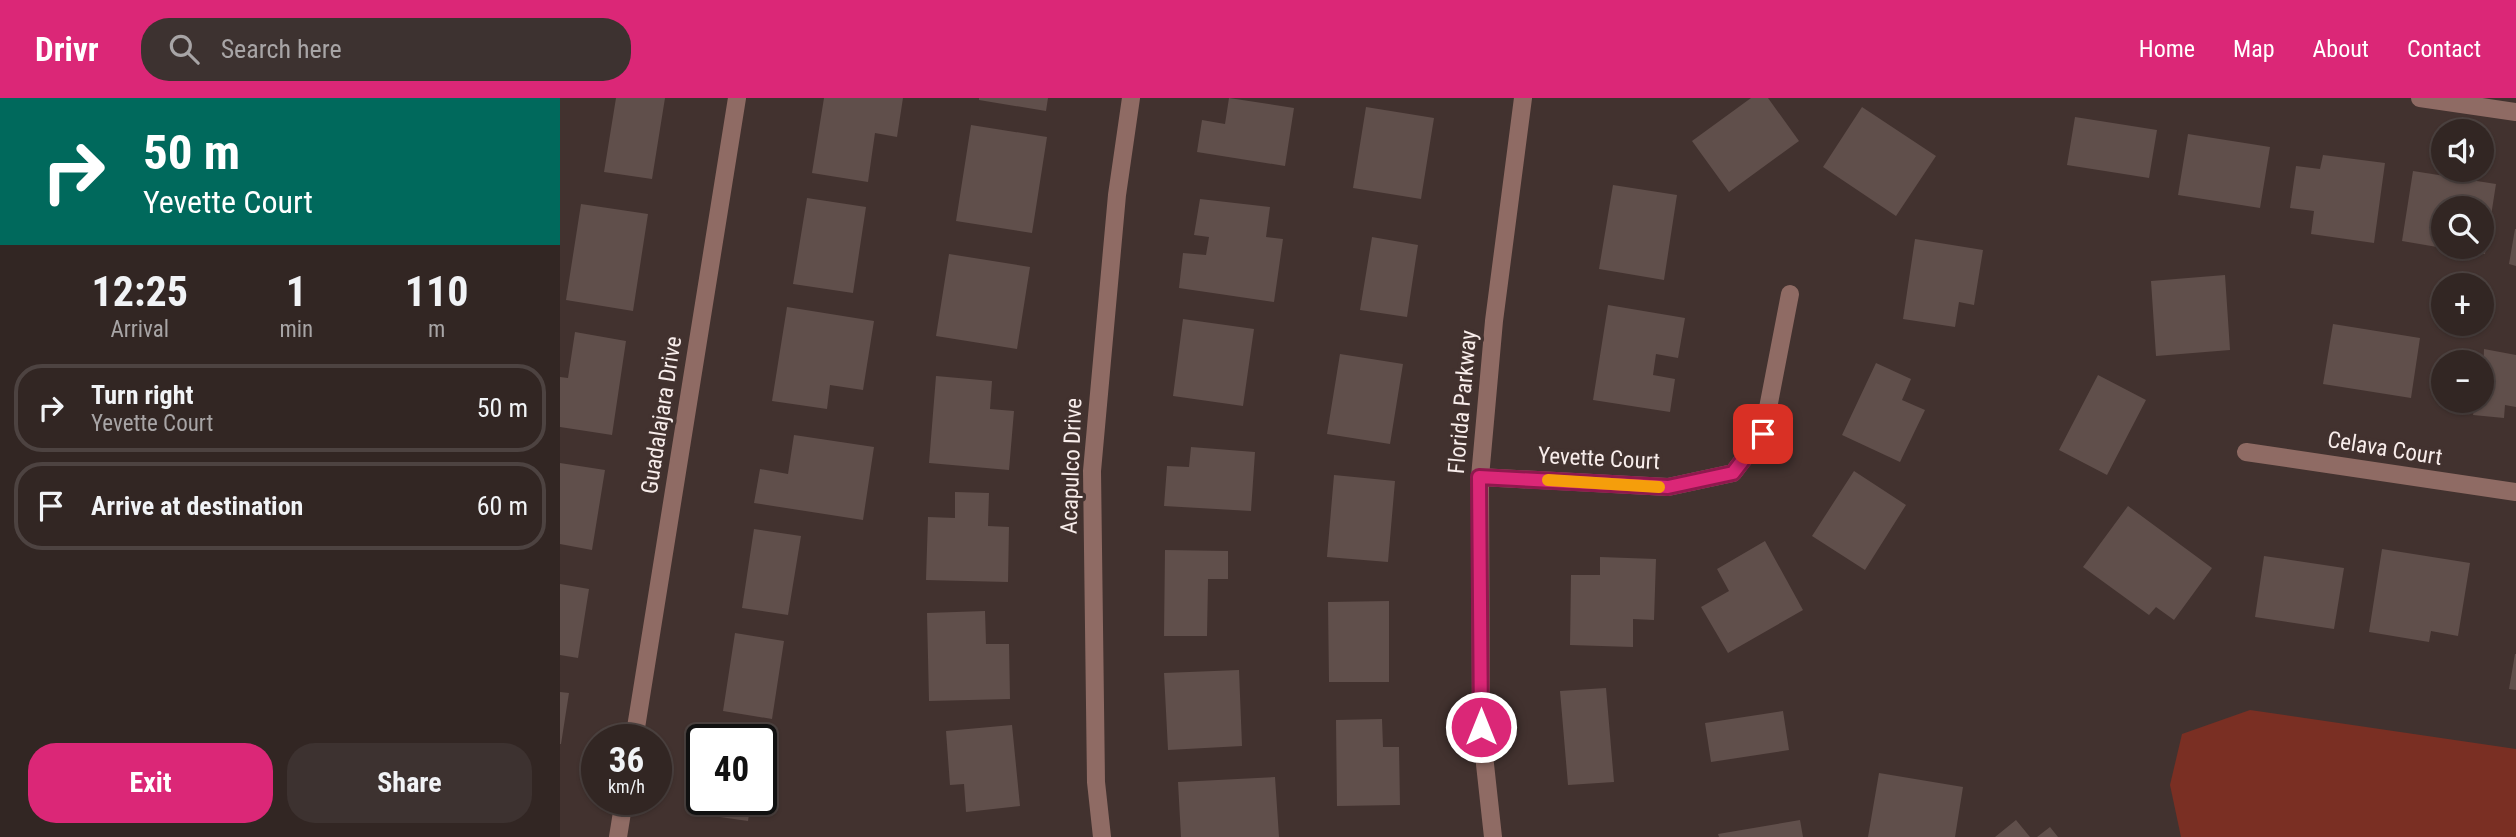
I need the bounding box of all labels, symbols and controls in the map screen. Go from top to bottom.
search box [141,18,631,81]
text: Drivr [35,30,99,69]
icon: search [165,30,203,68]
text: Search here [221,34,342,64]
text: Home [2139,35,2195,63]
text: Map [2233,35,2275,63]
text: About [2313,35,2369,63]
text: Contact [2407,35,2481,63]
map controls [2431,119,2494,413]
button: sound [2431,119,2494,182]
text: 50 m [143,124,240,181]
icon: right [28,126,119,217]
text: Yevette Court [143,183,313,221]
button: search [2431,196,2494,259]
text: 12:25 [92,267,188,316]
text: 1 [286,267,307,316]
text: 110 [405,267,468,316]
button: + [2431,273,2494,336]
text: Arrival [110,316,169,343]
text: min [279,316,313,343]
text: m [428,316,445,343]
street label: Florida Parkway [1443,329,1482,475]
street label: Guadalajara Drive [636,334,687,496]
button: − [2431,350,2494,413]
text: Turn right [91,380,193,410]
icon: right [32,389,70,427]
text: 50 m [477,393,528,423]
street label: Acapulco Drive [1056,398,1087,534]
pin [1733,404,1793,464]
text: Yevette Court [91,410,213,437]
icon: arrive [1744,415,1782,453]
street label: Celava Court [2326,426,2444,471]
street label: Yevette Court [1537,442,1661,475]
icon: arrive [32,487,70,525]
text: Arrive at destination [91,491,303,521]
text: 60 m [477,491,528,521]
position arrow [1444,690,1518,764]
speed limit sign: 40 [686,724,777,815]
text: 36 [609,740,644,781]
button: Exit [28,743,273,823]
button: Share [287,743,532,823]
text: km/h [608,776,645,797]

